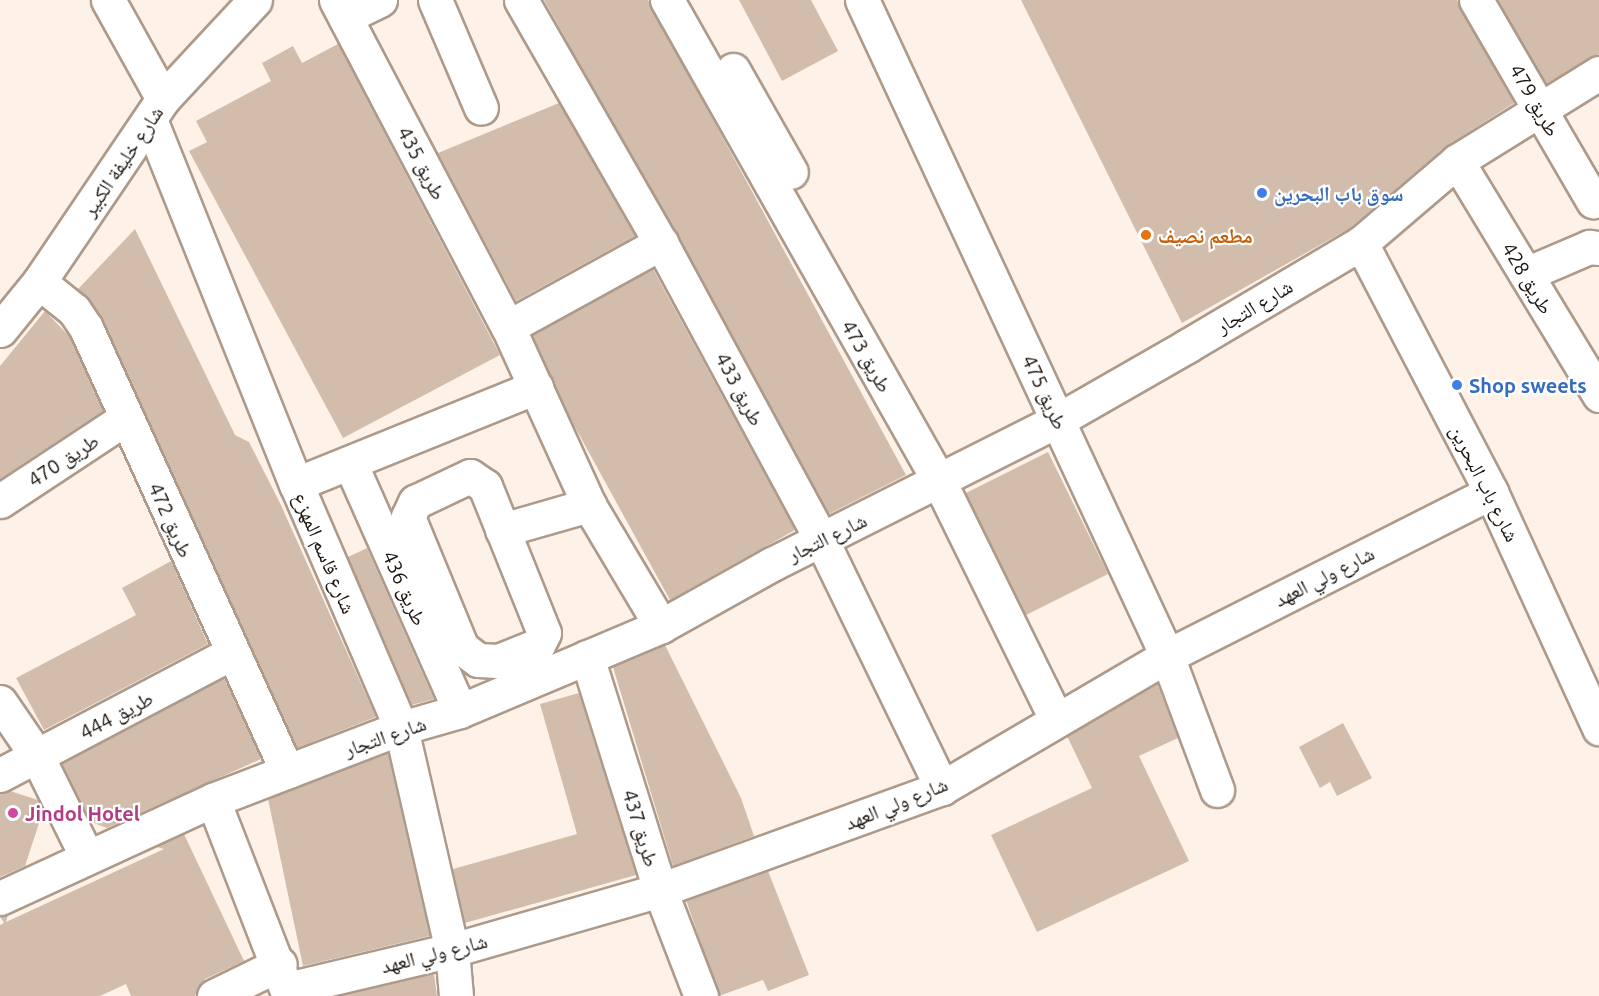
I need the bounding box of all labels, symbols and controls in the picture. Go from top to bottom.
street label: طريق 479 [1505,60,1565,140]
street label: شارع خليفة الكبير [76,101,168,221]
street label: طريق 435 [393,122,451,204]
place label: سوق باب البحرين [1274,181,1403,205]
marker: سوق باب البحرين [1255,186,1269,200]
place label: مطعم نصيف [1158,223,1253,247]
marker: مطعم نصيف [1139,228,1153,242]
street label: طريق 428 [1497,238,1559,318]
street label: شارع التجار [1211,274,1297,338]
street label: طريق 473 [837,316,897,396]
street label: طريق 433 [711,348,769,430]
street label: طريق 475 [1017,351,1073,433]
place label: Shop sweets [1469,373,1587,397]
marker: Shop sweets [1450,378,1464,392]
street label: شارع باب البحرين [1445,421,1525,545]
street label: طريق 470 [23,428,103,492]
street label: طريق 472 [144,479,198,561]
street label: شارع قاسم المهزع [289,489,361,617]
street label: شارع التجار [784,508,870,566]
street label: شارع ولي العهد [1270,541,1378,611]
street label: طريق 436 [378,547,432,629]
street label: طريق 444 [75,686,157,744]
street label: شارع التجار [341,711,429,761]
street label: شارع ولي العهد [841,771,951,835]
street label: طريق 437 [618,787,664,869]
place label: Jindol Hotel [25,801,140,825]
marker: Jindol Hotel [6,806,20,820]
street label: شارع ولي العهد [378,928,490,978]

